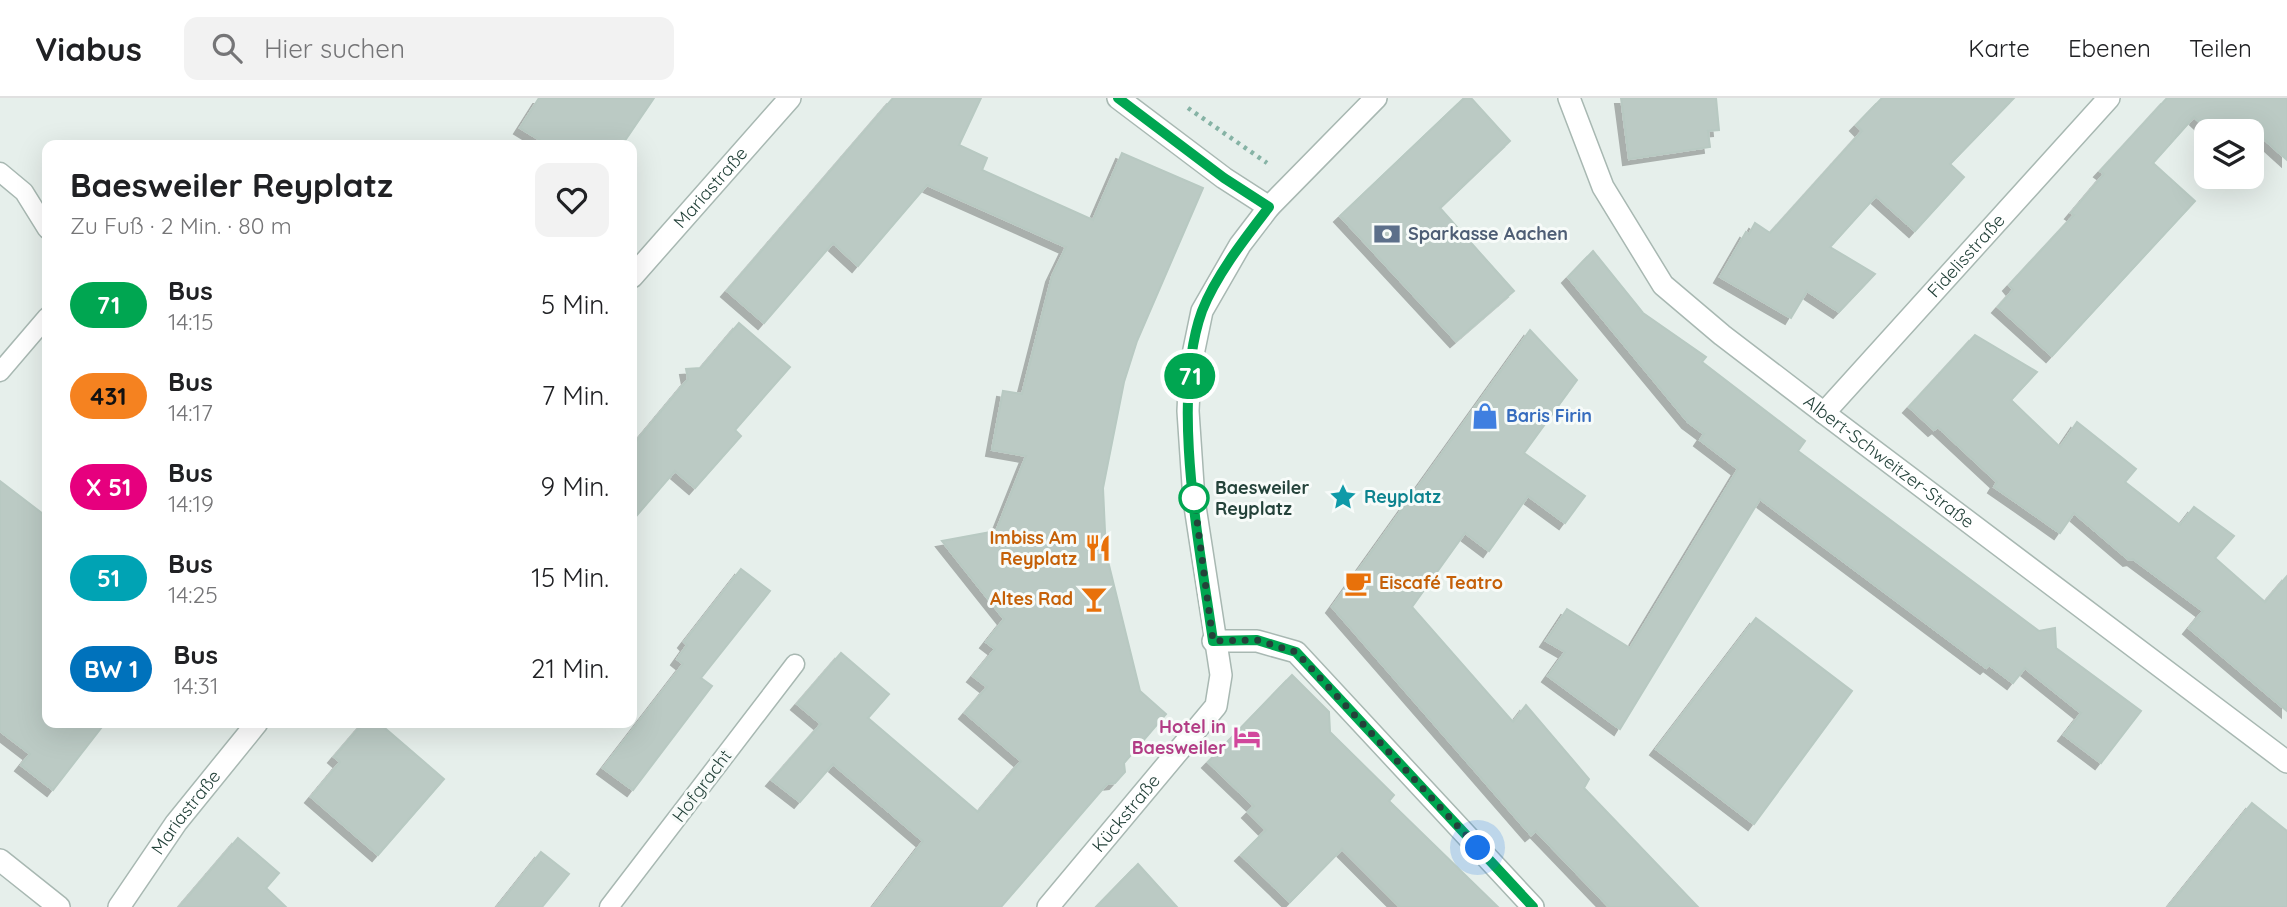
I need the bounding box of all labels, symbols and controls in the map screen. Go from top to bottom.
search box [184,17,674,80]
text: Viabus [35,28,142,69]
icon: search [208,29,246,67]
text: Hier suchen [264,32,405,65]
text: Karte [1968,33,2030,63]
text: Ebenen [2068,33,2151,63]
text: Teilen [2189,33,2252,63]
map controls [2194,119,2264,189]
button: layers [2194,119,2264,189]
street label: Mariastraße [668,142,752,233]
button: heart [535,163,609,237]
text: Baesweiler Reyplatz [70,164,393,205]
street label: Fidelisstraße [1922,209,2010,302]
text: Zu Fuß · 2 Min. · 80 m [70,211,292,240]
bank icon: Sparkasse Aachen [1372,219,1402,249]
place label: Sparkasse Aachen [1408,222,1568,245]
text: Bus [168,274,213,307]
text: 5 Min. [541,288,609,321]
text: 71 [97,290,120,320]
text: 14:15 [168,307,214,336]
line badge: 71 [1158,353,1222,399]
text: 71 [1178,361,1202,391]
text: Bus [168,365,213,398]
text: 7 Min. [542,379,609,412]
text: 431 [90,381,127,411]
street label: Albert-Schweitzer-Straße [1799,390,1979,533]
text: 14:17 [168,398,213,427]
shop icon: Baris Firin [1470,401,1500,431]
place label: Baris Firin [1506,404,1592,427]
text: Bus [168,456,213,489]
text: 9 Min. [541,470,609,503]
text: X 51 [86,472,131,502]
place label: Baesweiler Reyplatz [1215,476,1309,520]
place icon: Reyplatz [1328,482,1358,512]
marker: Baesweiler Reyplatz [1179,483,1209,513]
place label: Reyplatz [1364,485,1441,508]
text: 14:19 [168,489,214,518]
place label: Imbiss Am Reyplatz [989,526,1077,570]
restaurant icon: Imbiss Am Reyplatz [1083,533,1113,563]
text: Bus [168,547,213,580]
text: 15 Min. [531,561,609,594]
text: 51 [97,563,120,593]
cafe icon: Eiscafé Teatro [1343,568,1373,598]
place label: Eiscafé Teatro [1379,571,1503,594]
text: 14:25 [168,580,218,609]
bar icon: Altes Rad [1079,584,1109,614]
place label: Altes Rad [990,587,1073,610]
text: Bus [173,638,218,671]
text: 21 Min. [531,652,609,685]
text: BW 1 [84,654,138,684]
text: 14:31 [173,671,218,700]
place label: Hotel in Baesweiler [1132,715,1226,759]
hotel icon: Hotel in Baesweiler [1232,722,1262,752]
street label: Hofgracht [667,745,736,826]
street label: Mariastraße [146,765,225,859]
street label: Kückstraße [1087,769,1165,857]
your location [1460,830,1495,865]

